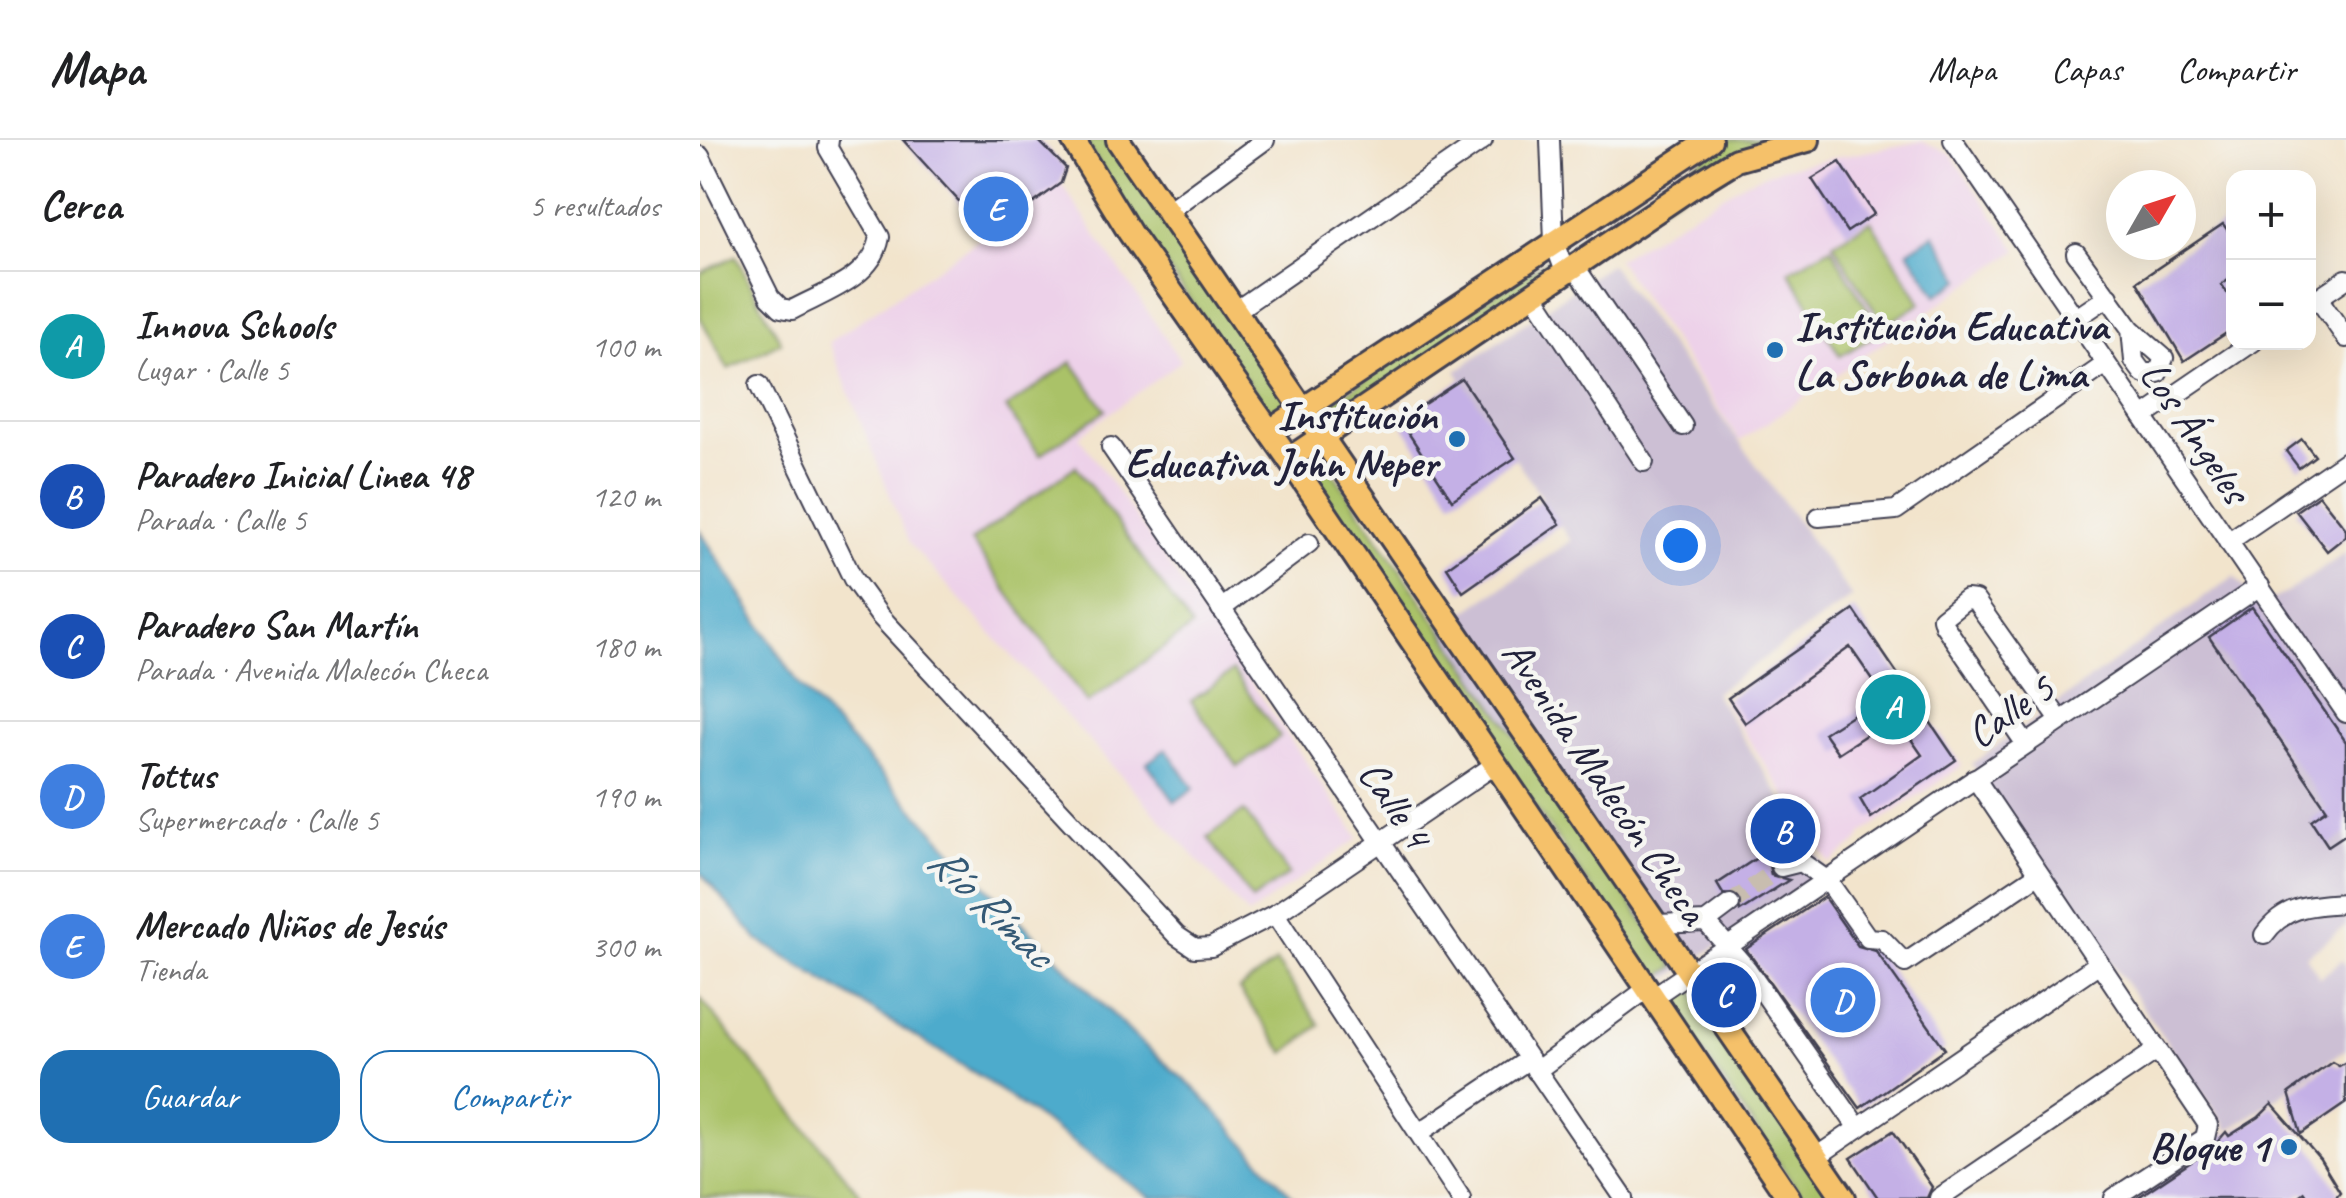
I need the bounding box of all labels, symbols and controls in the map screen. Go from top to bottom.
text: Mapa [50,39,144,99]
text: Mapa [1928,47,1996,92]
text: Capas [2051,47,2122,92]
text: Compartir [2177,47,2296,92]
north arrow [2106,170,2196,260]
map controls [2226,170,2316,350]
button: + [2226,170,2316,260]
pin: E [964,172,1028,246]
text: Cerca [40,179,122,232]
text: 5 resultados [529,185,660,226]
button: − [2226,260,2316,350]
place label: Institución Educativa La Sorbona de Lima [1795,300,2111,401]
text: Innova Schools [135,302,333,349]
text: A [64,326,81,367]
text: 100 m [591,326,660,367]
marker: Institución Educativa La Sorbona de Lima [1764,339,1786,361]
text: Lugar · Calle 5 [135,349,289,390]
street label: Los Ángeles [2128,351,2264,517]
place label: Institución Educativa John Neper [1125,389,1441,490]
marker: Institución Educativa John Neper [1446,428,1468,450]
text: Paradero Inicial Linea 48 [135,452,470,499]
text: B [64,476,81,517]
text: 120 m [591,476,660,517]
text: Parada · Calle 5 [135,499,307,540]
your location [1655,520,1706,571]
text: Paradero San Martín [135,602,418,649]
text: C [65,626,80,667]
text: 180 m [591,626,660,667]
street label: Avenida Malecón Checa [1490,630,1722,937]
text: Parada · Avenida Malecón Checa [135,649,487,690]
street label: Calle 5 [1956,661,2066,760]
pin: A [1860,670,1926,744]
street label: Calle 4 [1346,750,1446,862]
text: Tottus [135,752,215,799]
text: D [63,776,82,817]
text: 190 m [591,776,660,817]
pin: B [1750,794,1816,868]
text: Supermercado · Calle 5 [135,799,379,840]
water label: Río Rímac [916,832,1069,983]
text: Mercado Niños de Jesús [135,902,444,949]
text: E [64,926,81,967]
text: 300 m [591,926,660,967]
text: Tienda [135,949,206,990]
pin: C [1692,958,1756,1032]
pin: D [1810,962,1876,1038]
button: Guardar [40,1050,340,1143]
button: Compartir [360,1050,660,1143]
place label: Bloque 1 [2149,1121,2273,1174]
marker: Bloque 1 [2278,1136,2300,1158]

